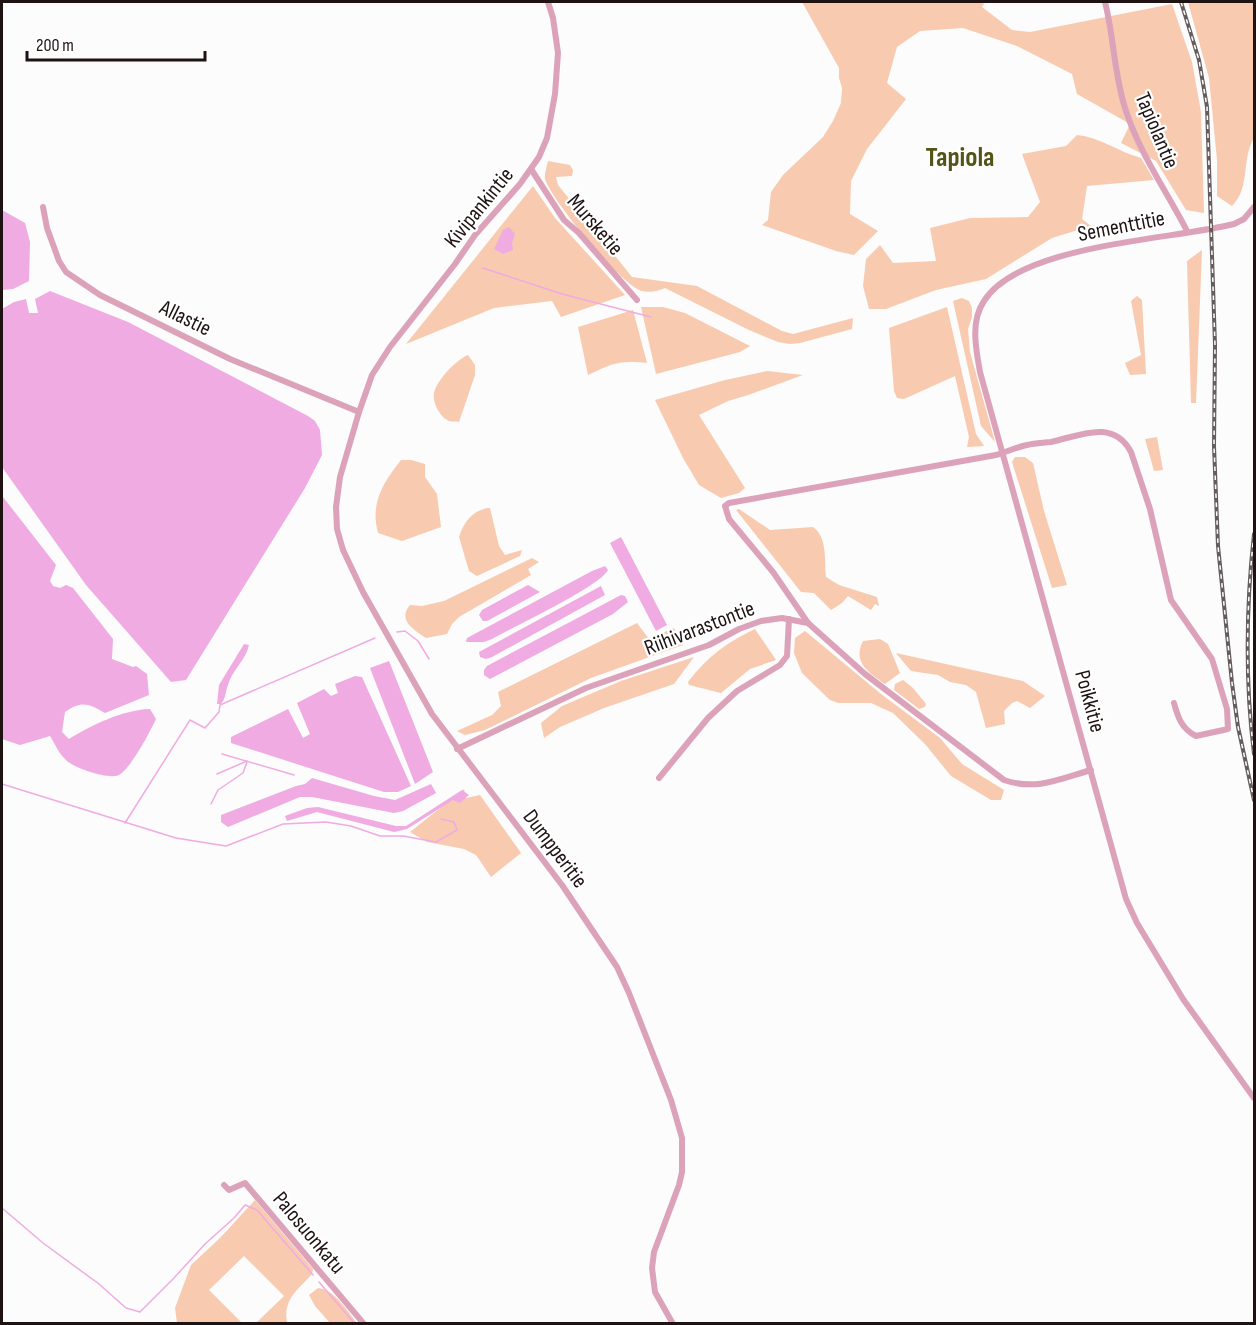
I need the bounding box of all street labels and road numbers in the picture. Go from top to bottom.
street label: Tapiolantie [1129,88,1185,173]
street label: Kivipankintie [439,162,520,254]
street label: Mursketie [561,189,629,261]
street label: Sementtitie [1076,205,1167,248]
street label: Allastie [154,294,215,342]
street label: Riihivarastontie [641,595,758,662]
street label: Poikkitie [1068,667,1111,735]
street label: Dumpperitie [517,804,593,893]
street label: Palosuonkatu [267,1186,351,1280]

